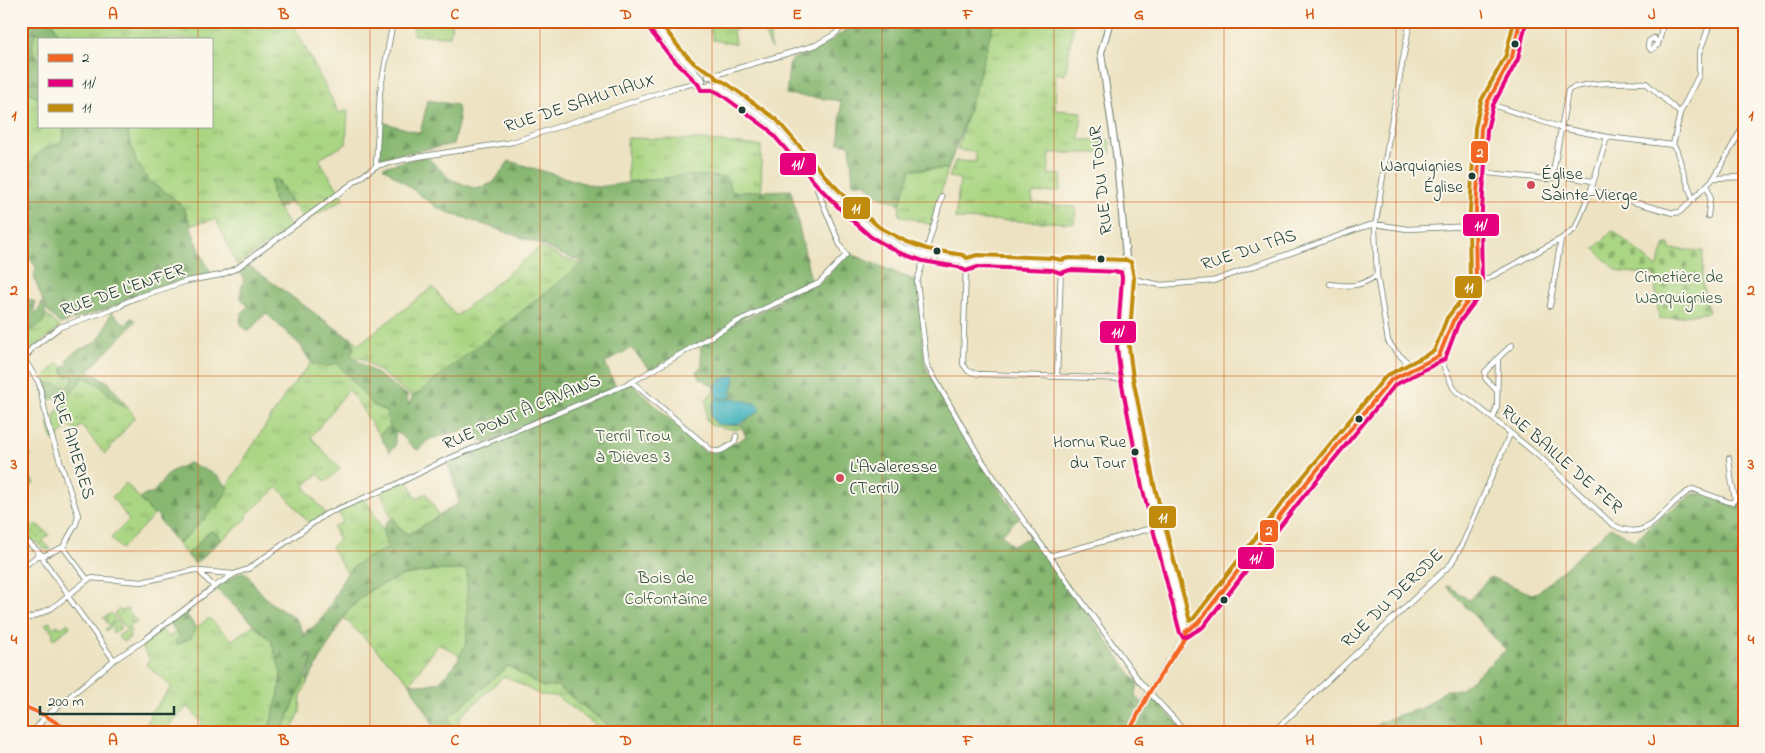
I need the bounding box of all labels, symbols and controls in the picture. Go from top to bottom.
text: A [108,3,118,27]
text: B [278,3,290,27]
text: C [451,3,460,27]
text: D [619,3,632,27]
text: E [792,3,802,27]
text: F [962,3,974,27]
text: G [1134,3,1144,27]
text: H [1305,3,1315,27]
text: I [1479,3,1483,27]
text: J [1648,3,1656,27]
legend [38,38,212,128]
unlabelled marker [1510,39,1520,49]
text: 2 [82,47,90,69]
street label: RUE DE SAHUTIAUX [501,67,659,141]
text: 11/ [82,73,97,95]
text: 11 [82,97,92,119]
text: 1 [11,104,17,128]
text: 1 [1748,104,1754,128]
unlabelled marker [737,105,747,115]
street label: RUE DU TOUR [1083,124,1121,236]
line badge: 2 [1470,140,1489,164]
text: 2 [1476,143,1484,164]
line badge: 11/ [779,152,817,176]
place label: Warquignies Église [1380,154,1463,202]
text: 11/ [791,155,805,176]
place label: Église Sainte-Vierge [1541,162,1639,210]
marker: Warquignies Église [1467,171,1477,181]
marker: Église Sainte-Vierge [1525,179,1537,191]
line badge: 11 [842,196,871,220]
text: 11 [852,199,861,220]
line badge: 11/ [1462,213,1500,237]
text: 11/ [1474,216,1488,237]
street label: RUE DU TAS [1198,223,1300,279]
unlabelled marker [932,246,942,256]
unlabelled marker [1096,254,1106,264]
street label: RUE DE L'ENFER [58,258,188,324]
park label: Cimetière de Warquignies [1635,265,1724,313]
line badge: 11 [1454,275,1483,299]
text: 11 [1465,278,1474,299]
text: 2 [9,279,18,303]
text: 2 [1746,279,1755,303]
line badge: 11/ [1099,320,1137,344]
text: 11/ [1111,323,1125,344]
street label: RUE PONT À CAVAINS [439,368,605,458]
street label: RUE AIMERIES [43,389,101,503]
street label: RUE BAILLE DE FER [1494,400,1628,520]
unlabelled marker [1354,414,1364,424]
park label: Terril Trou à Dièves 3 [595,424,671,471]
place label: Hornu Rue du Tour [1053,430,1127,476]
marker: Hornu Rue du Tour [1130,447,1140,457]
text: 3 [10,453,18,477]
text: 3 [1747,453,1755,477]
place label: L'Avaleresse (Terril) [850,455,938,502]
marker: L'Avaleresse (Terril) [834,472,846,484]
line badge: 11 [1148,505,1177,529]
text: 11 [1159,508,1168,529]
line badge: 2 [1259,519,1279,543]
text: 2 [1265,521,1273,542]
street label: RUE DU DERODE [1336,543,1450,655]
line badge: 11/ [1237,546,1275,570]
text: 11/ [1249,549,1263,570]
park label: Bois de Colfontaine [624,566,709,613]
unlabelled marker [1219,595,1229,605]
text: 4 [10,628,18,652]
text: 4 [1747,628,1755,652]
scale bar [40,683,174,715]
text: 200 m [48,691,84,713]
text: A [108,729,118,753]
text: B [278,729,290,753]
text: C [451,729,460,753]
text: D [619,729,632,753]
text: E [792,729,802,753]
text: F [962,729,974,753]
text: G [1134,729,1144,753]
text: H [1305,729,1315,753]
text: I [1479,729,1483,753]
text: J [1648,729,1656,753]

